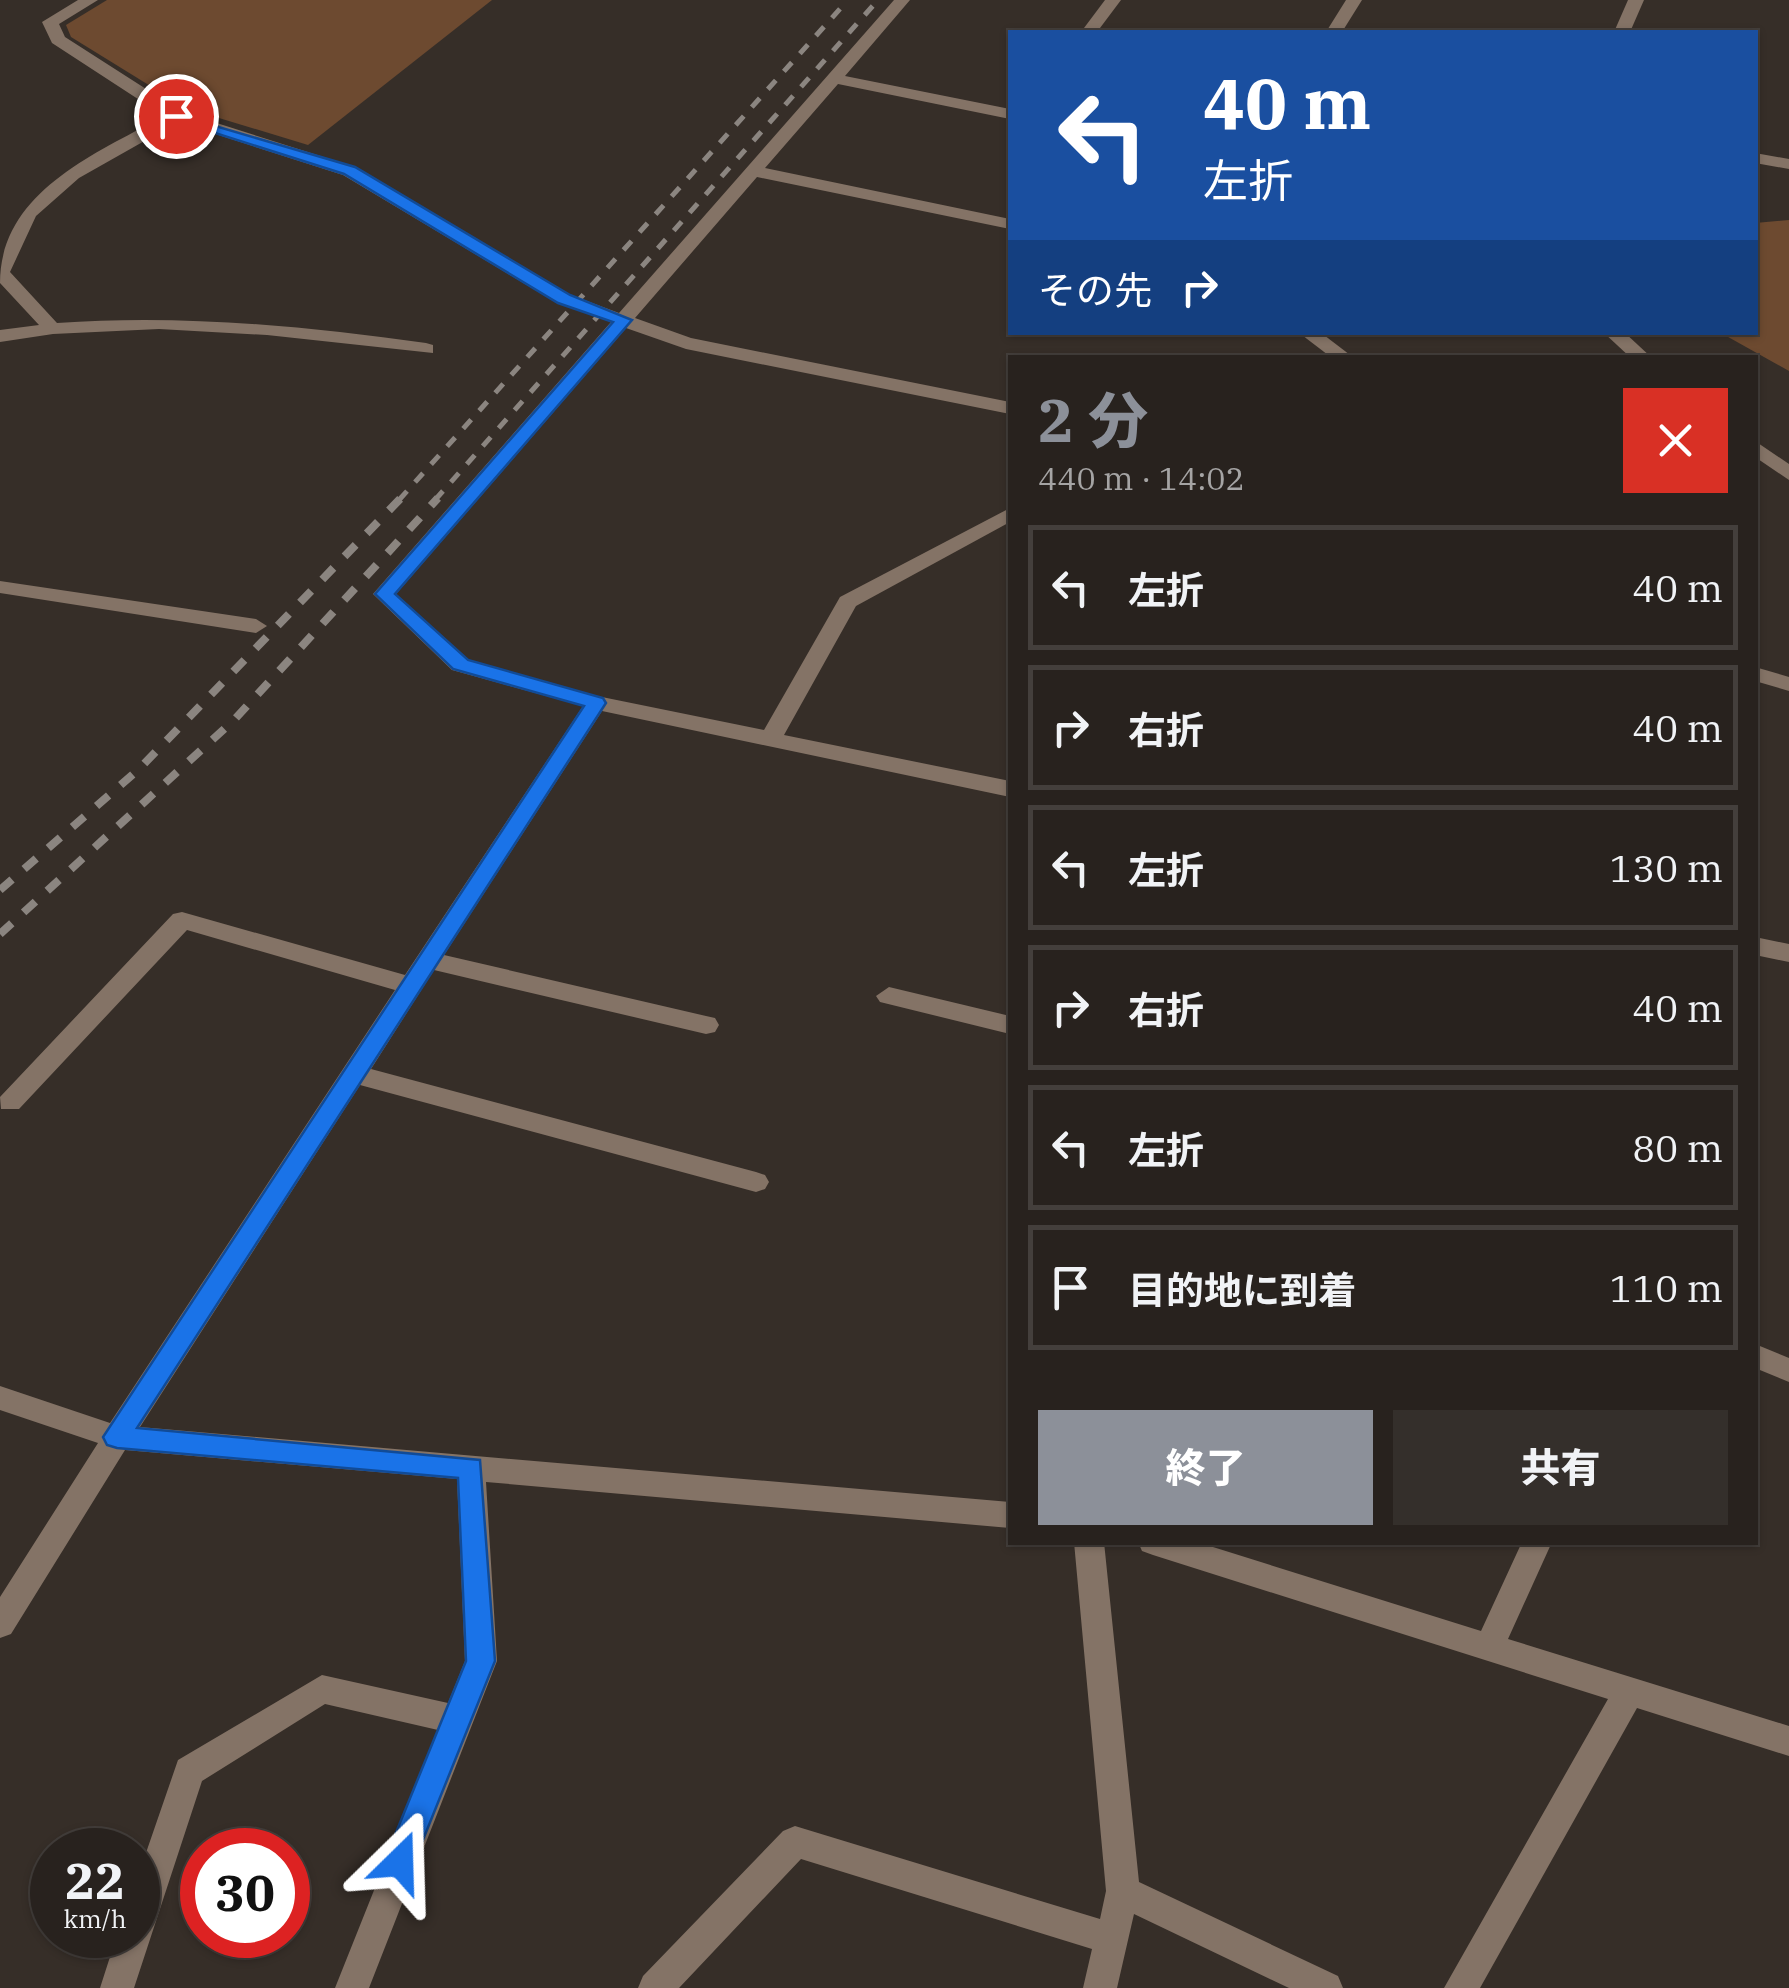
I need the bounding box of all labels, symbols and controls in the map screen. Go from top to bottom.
text: 40 m [1203,57,1371,148]
icon: left [1038,70,1168,200]
pin [134,74,219,159]
icon: arrive [149,89,204,144]
text: 左折 [1203,151,1293,209]
icon: right [1172,260,1227,315]
text: その先 [1038,265,1152,314]
text: 2 分 [1038,380,1148,459]
button: close [1623,388,1728,493]
text: 440 m · 14:02 [1038,457,1245,499]
icon: left [1043,560,1098,615]
text: 40 m [1632,563,1723,612]
text: 左折 [1128,565,1204,614]
icon: right [1043,700,1098,755]
text: 40 m [1632,703,1723,752]
text: 右折 [1128,705,1204,754]
icon: left [1043,840,1098,895]
text: 130 m [1610,843,1723,892]
text: 左折 [1128,845,1204,894]
icon: right [1043,980,1098,1035]
text: 40 m [1632,983,1723,1032]
text: 右折 [1128,985,1204,1034]
icon: left [1043,1120,1098,1175]
text: 80 m [1632,1123,1723,1172]
text: 左折 [1128,1125,1204,1174]
icon: arrive [1043,1260,1098,1315]
text: 110 m [1610,1263,1723,1312]
text: 目的地に到着 [1128,1265,1356,1314]
button: 終了 [1038,1410,1373,1525]
button: 共有 [1393,1410,1728,1525]
position arrow [348,1810,452,1914]
speed limit sign: 30 [180,1828,310,1958]
text: 22 [65,1848,125,1913]
text: km/h [63,1902,127,1935]

